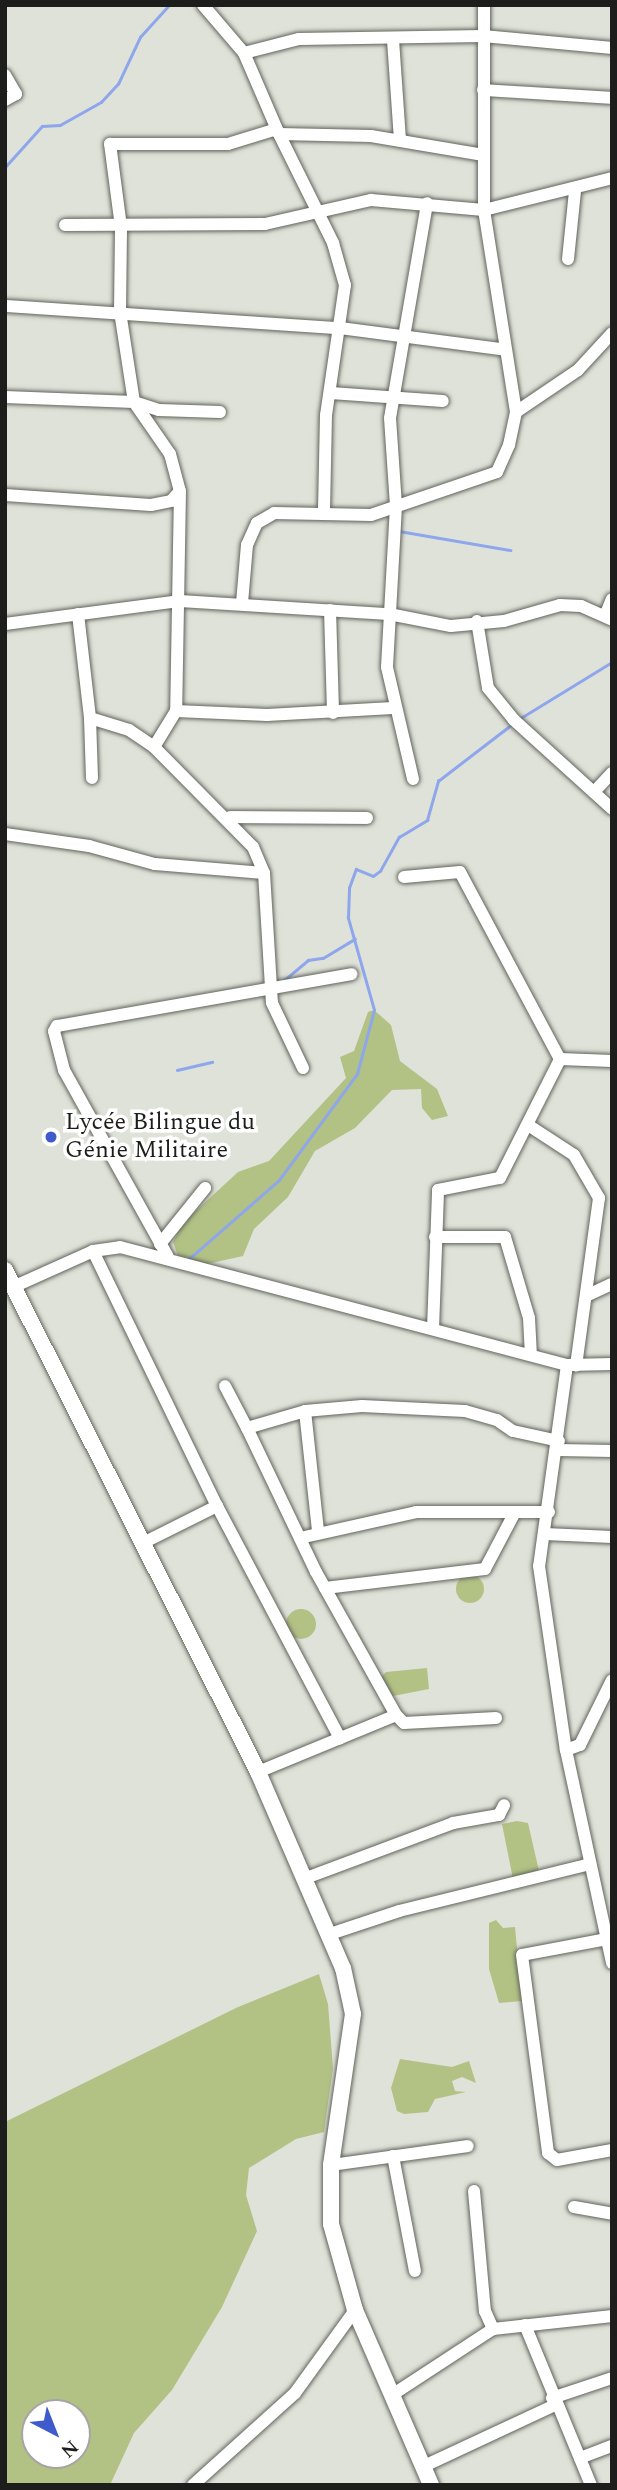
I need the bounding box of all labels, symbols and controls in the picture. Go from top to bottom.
place label: Lycée Bilingue du Génie Militaire [65,1109,255,1165]
marker: Lycée Bilingue du Génie Militaire [43,1129,59,1145]
north arrow [21,2399,91,2469]
text: N [54,2433,85,2464]

